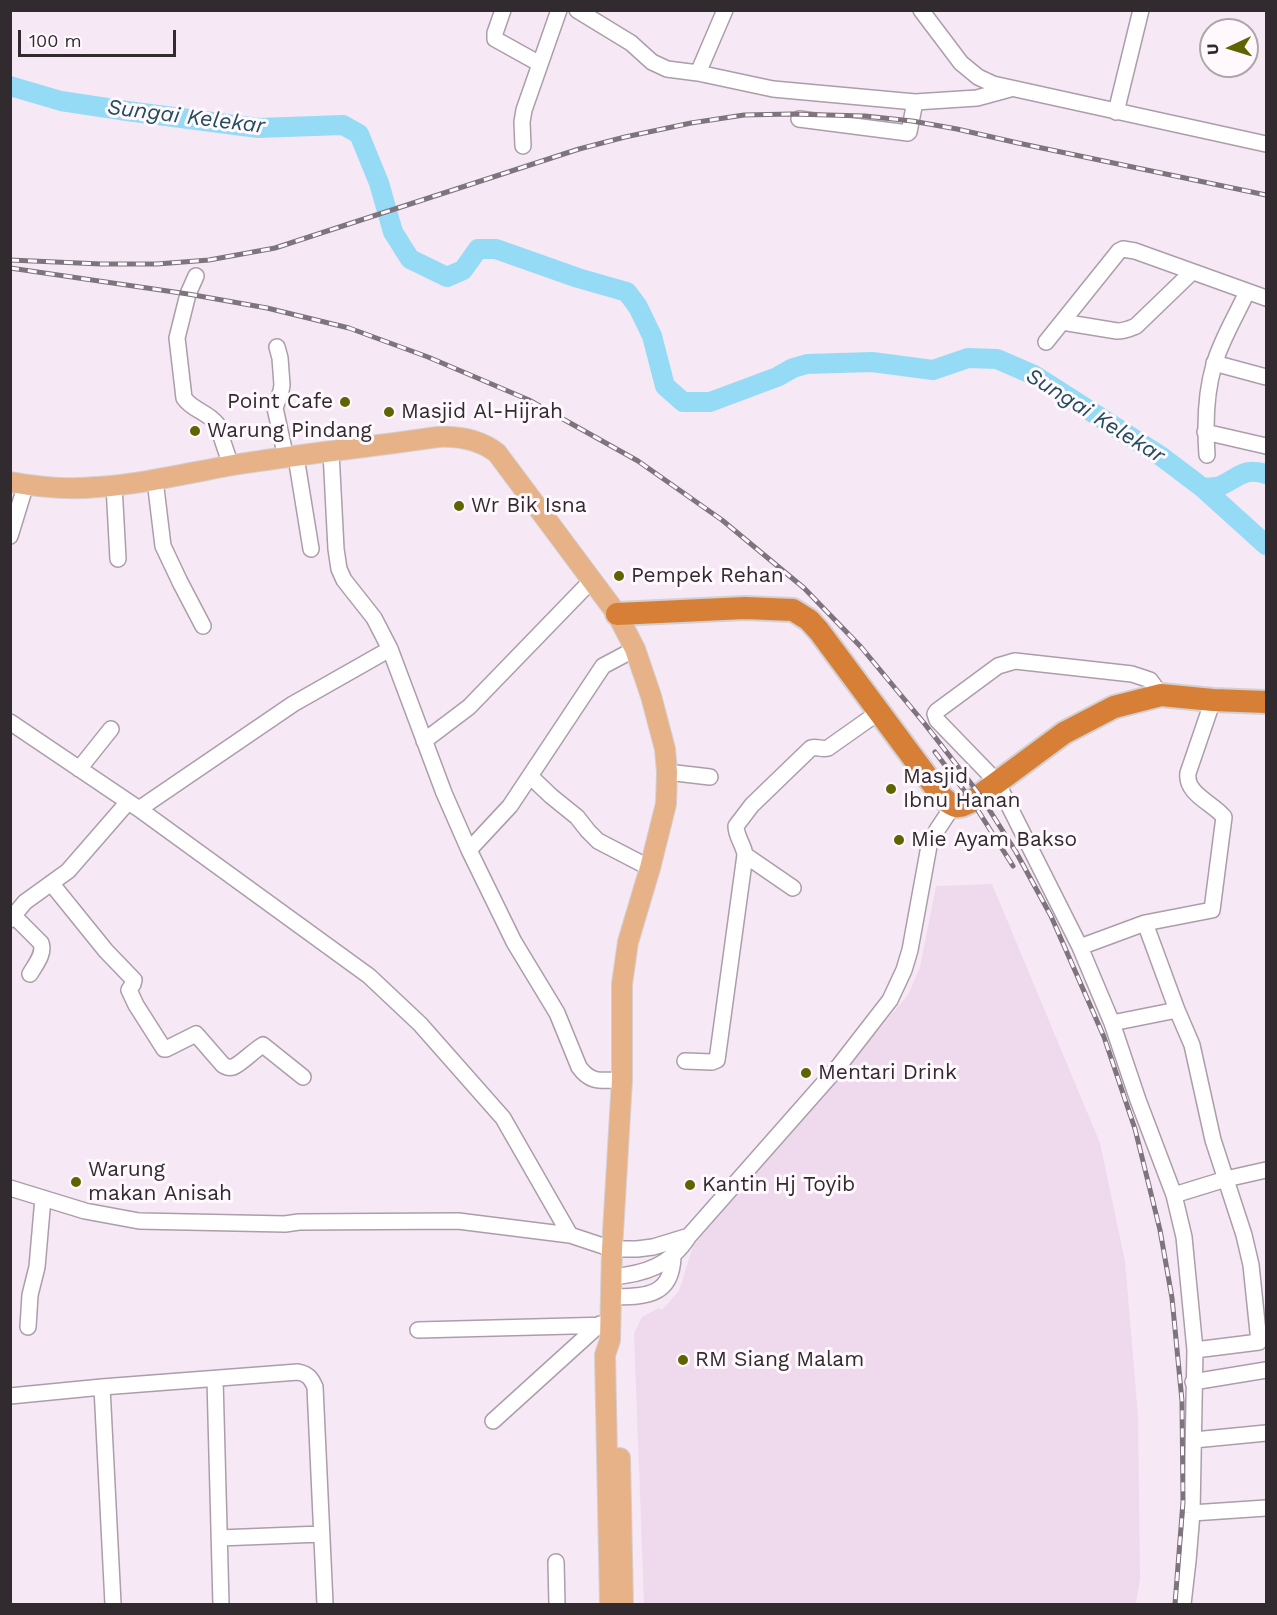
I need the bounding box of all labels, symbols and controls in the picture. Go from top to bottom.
scale bar [21,18,178,56]
north arrow [1199,18,1259,78]
text: 100 m [29,30,82,51]
text: U [1203,43,1222,55]
water label: Sungai Kelekar [106,94,266,140]
water label: Sungai Kelekar [1021,363,1169,469]
place label: Point Cafe [227,389,333,415]
marker: Point Cafe [338,395,352,409]
place label: Masjid Al-Hijrah [401,399,563,425]
marker: Masjid Al-Hijrah [382,405,396,419]
place label: Warung Pindang [207,418,372,444]
marker: Warung Pindang [188,424,202,438]
place label: Wr Bik Isna [471,493,587,519]
marker: Wr Bik Isna [452,499,466,513]
place label: Pempek Rehan [631,563,784,589]
marker: Pempek Rehan [612,569,626,583]
place label: Masjid Ibnu Hanan [903,764,1020,814]
marker: Masjid Ibnu Hanan [884,782,898,796]
place label: Mie Ayam Bakso [911,827,1077,853]
marker: Mie Ayam Bakso [892,833,906,847]
place label: Mentari Drink [818,1060,957,1086]
marker: Mentari Drink [799,1066,813,1080]
place label: Warung makan Anisah [88,1157,232,1207]
place label: Kantin Hj Toyib [702,1172,855,1198]
marker: Warung makan Anisah [69,1175,83,1189]
marker: Kantin Hj Toyib [683,1178,697,1192]
place label: RM Siang Malam [695,1347,864,1373]
marker: RM Siang Malam [676,1353,690,1367]

